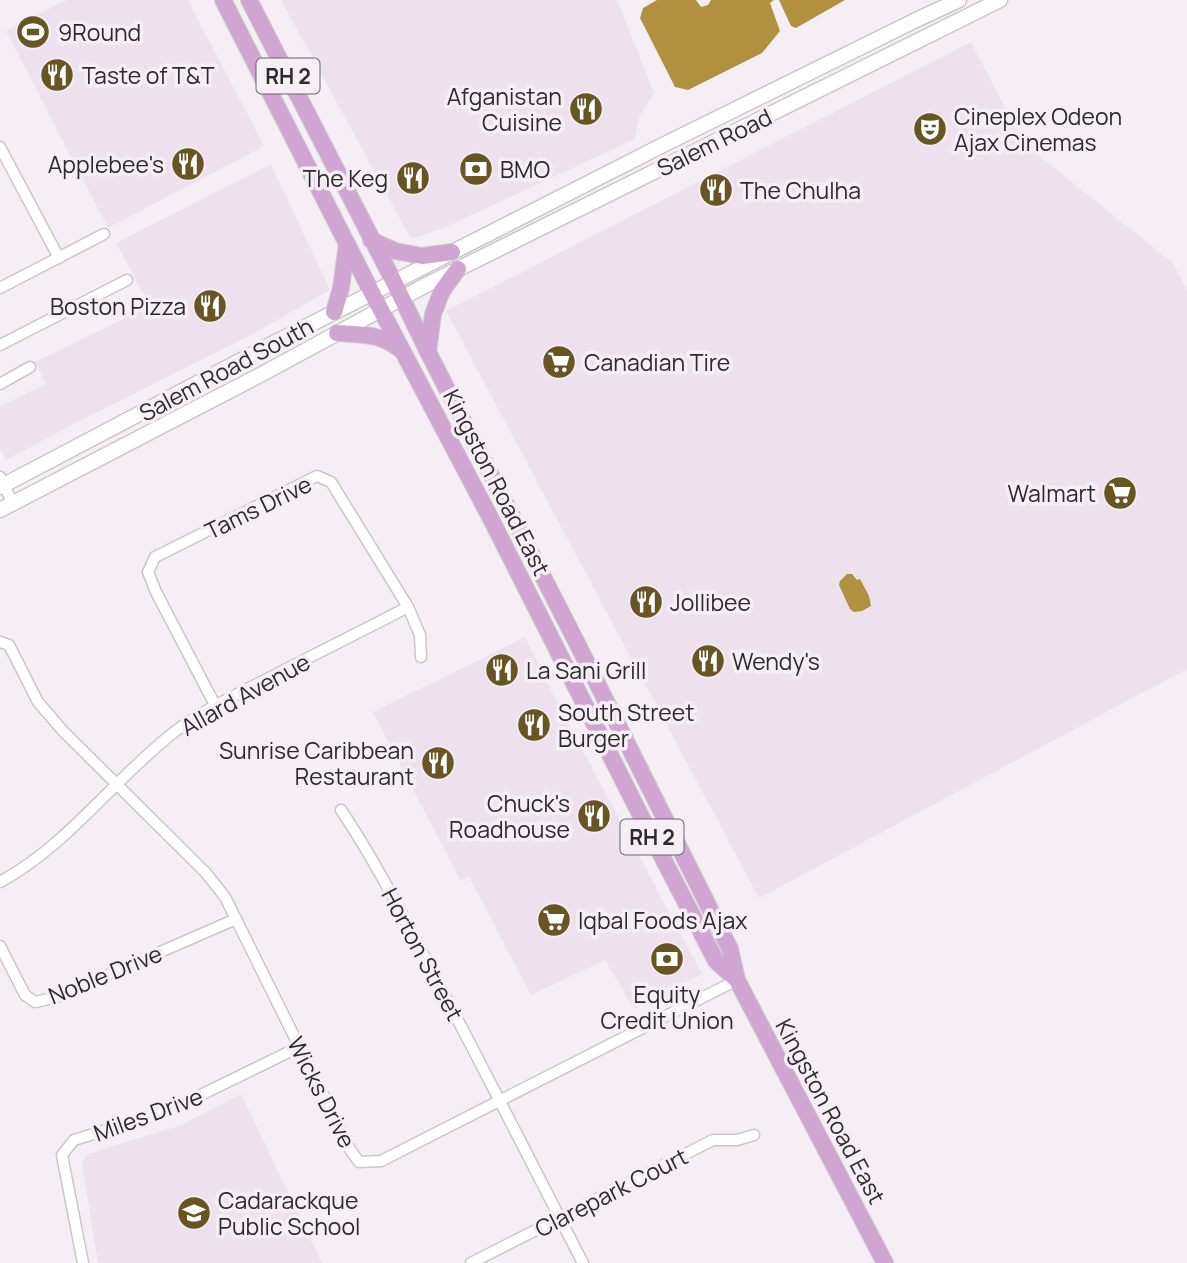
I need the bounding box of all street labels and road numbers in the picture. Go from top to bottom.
road number: RH 2 [256,58,320,94]
street label: Salem Road [651,100,777,184]
street label: Salem Road South [133,310,319,428]
street label: Kingston Road East [436,383,558,581]
street label: Tams Drive [199,467,317,547]
street label: Allard Avenue [175,645,315,743]
road number: RH 2 [620,820,684,854]
street label: Horton Street [375,882,471,1026]
street label: Noble Drive [43,937,167,1011]
street label: Kingston Road East [769,1013,893,1209]
street label: Wicks Drive [280,1031,364,1153]
street label: Miles Drive [89,1079,207,1149]
street label: Clarepark Court [529,1140,693,1244]

